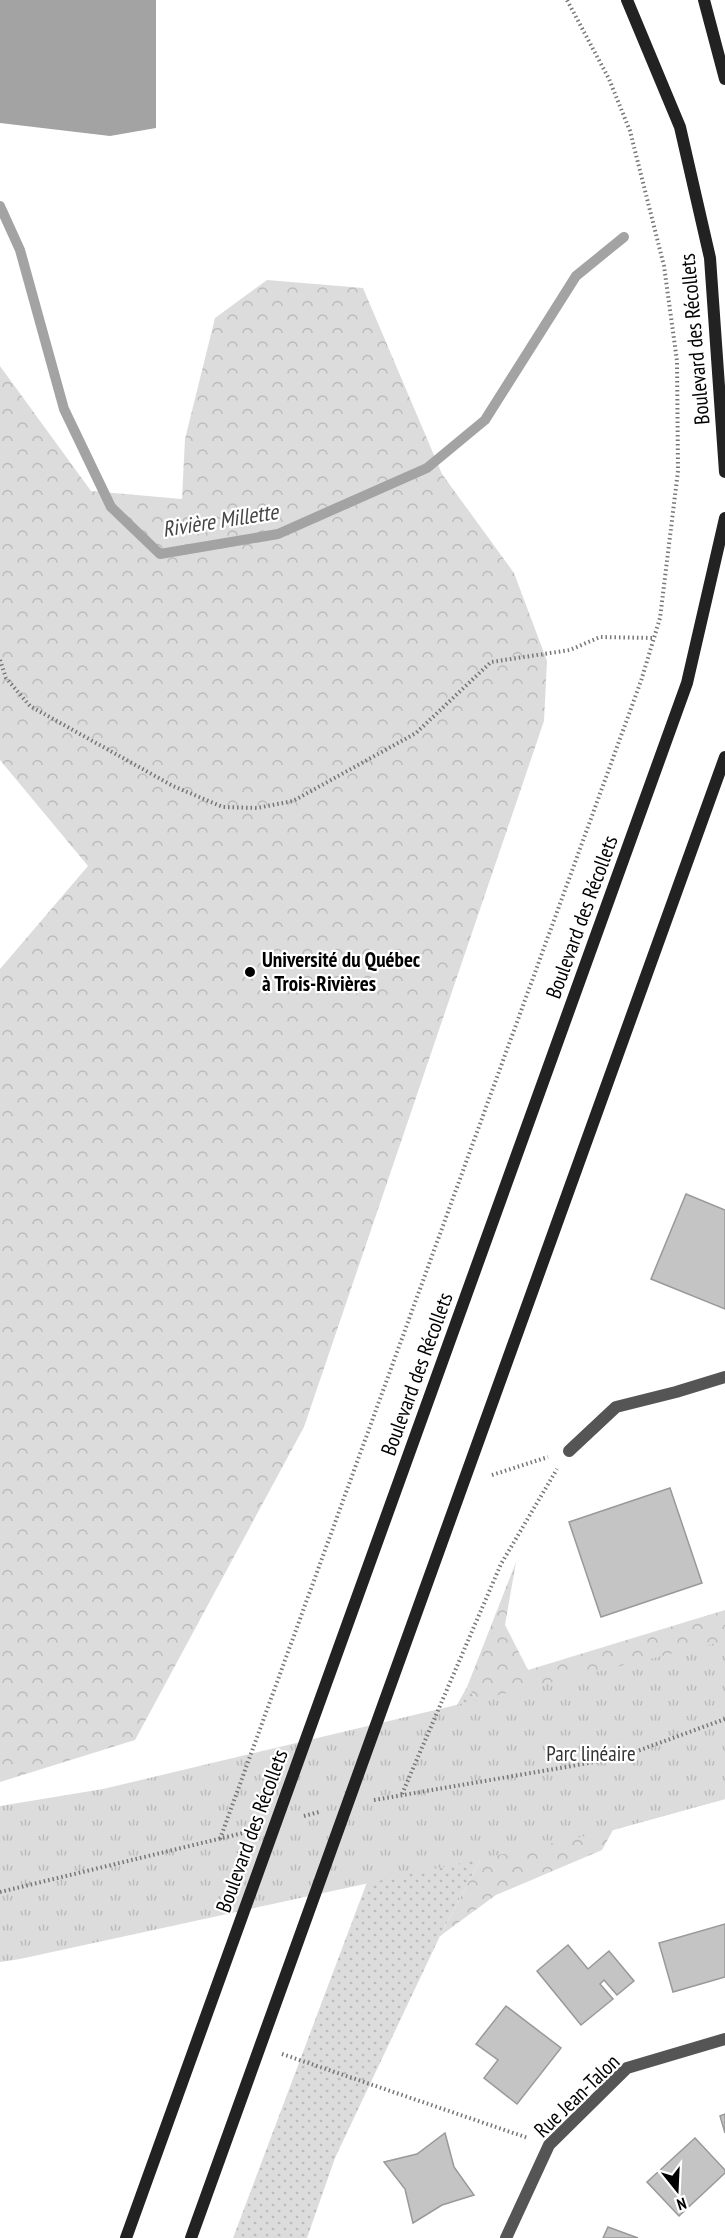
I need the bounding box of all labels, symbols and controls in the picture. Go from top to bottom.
street label: Boulevard des Récollets [674,252,715,426]
water label: Rivière Millette [160,497,282,543]
street label: Boulevard des Récollets [539,832,624,1002]
place label: Université du Québec à Trois-Rivières [262,946,421,997]
marker: Université du Québec à Trois-Rivières [243,965,257,979]
street label: Boulevard des Récollets [374,1289,459,1459]
park label: Parc linéaire [546,1740,636,1767]
street label: Boulevard des Récollets [209,1746,294,1916]
street label: Rue Jean-Talon [528,2048,625,2143]
north arrow [647,2160,707,2220]
text: N [674,2193,689,2215]

